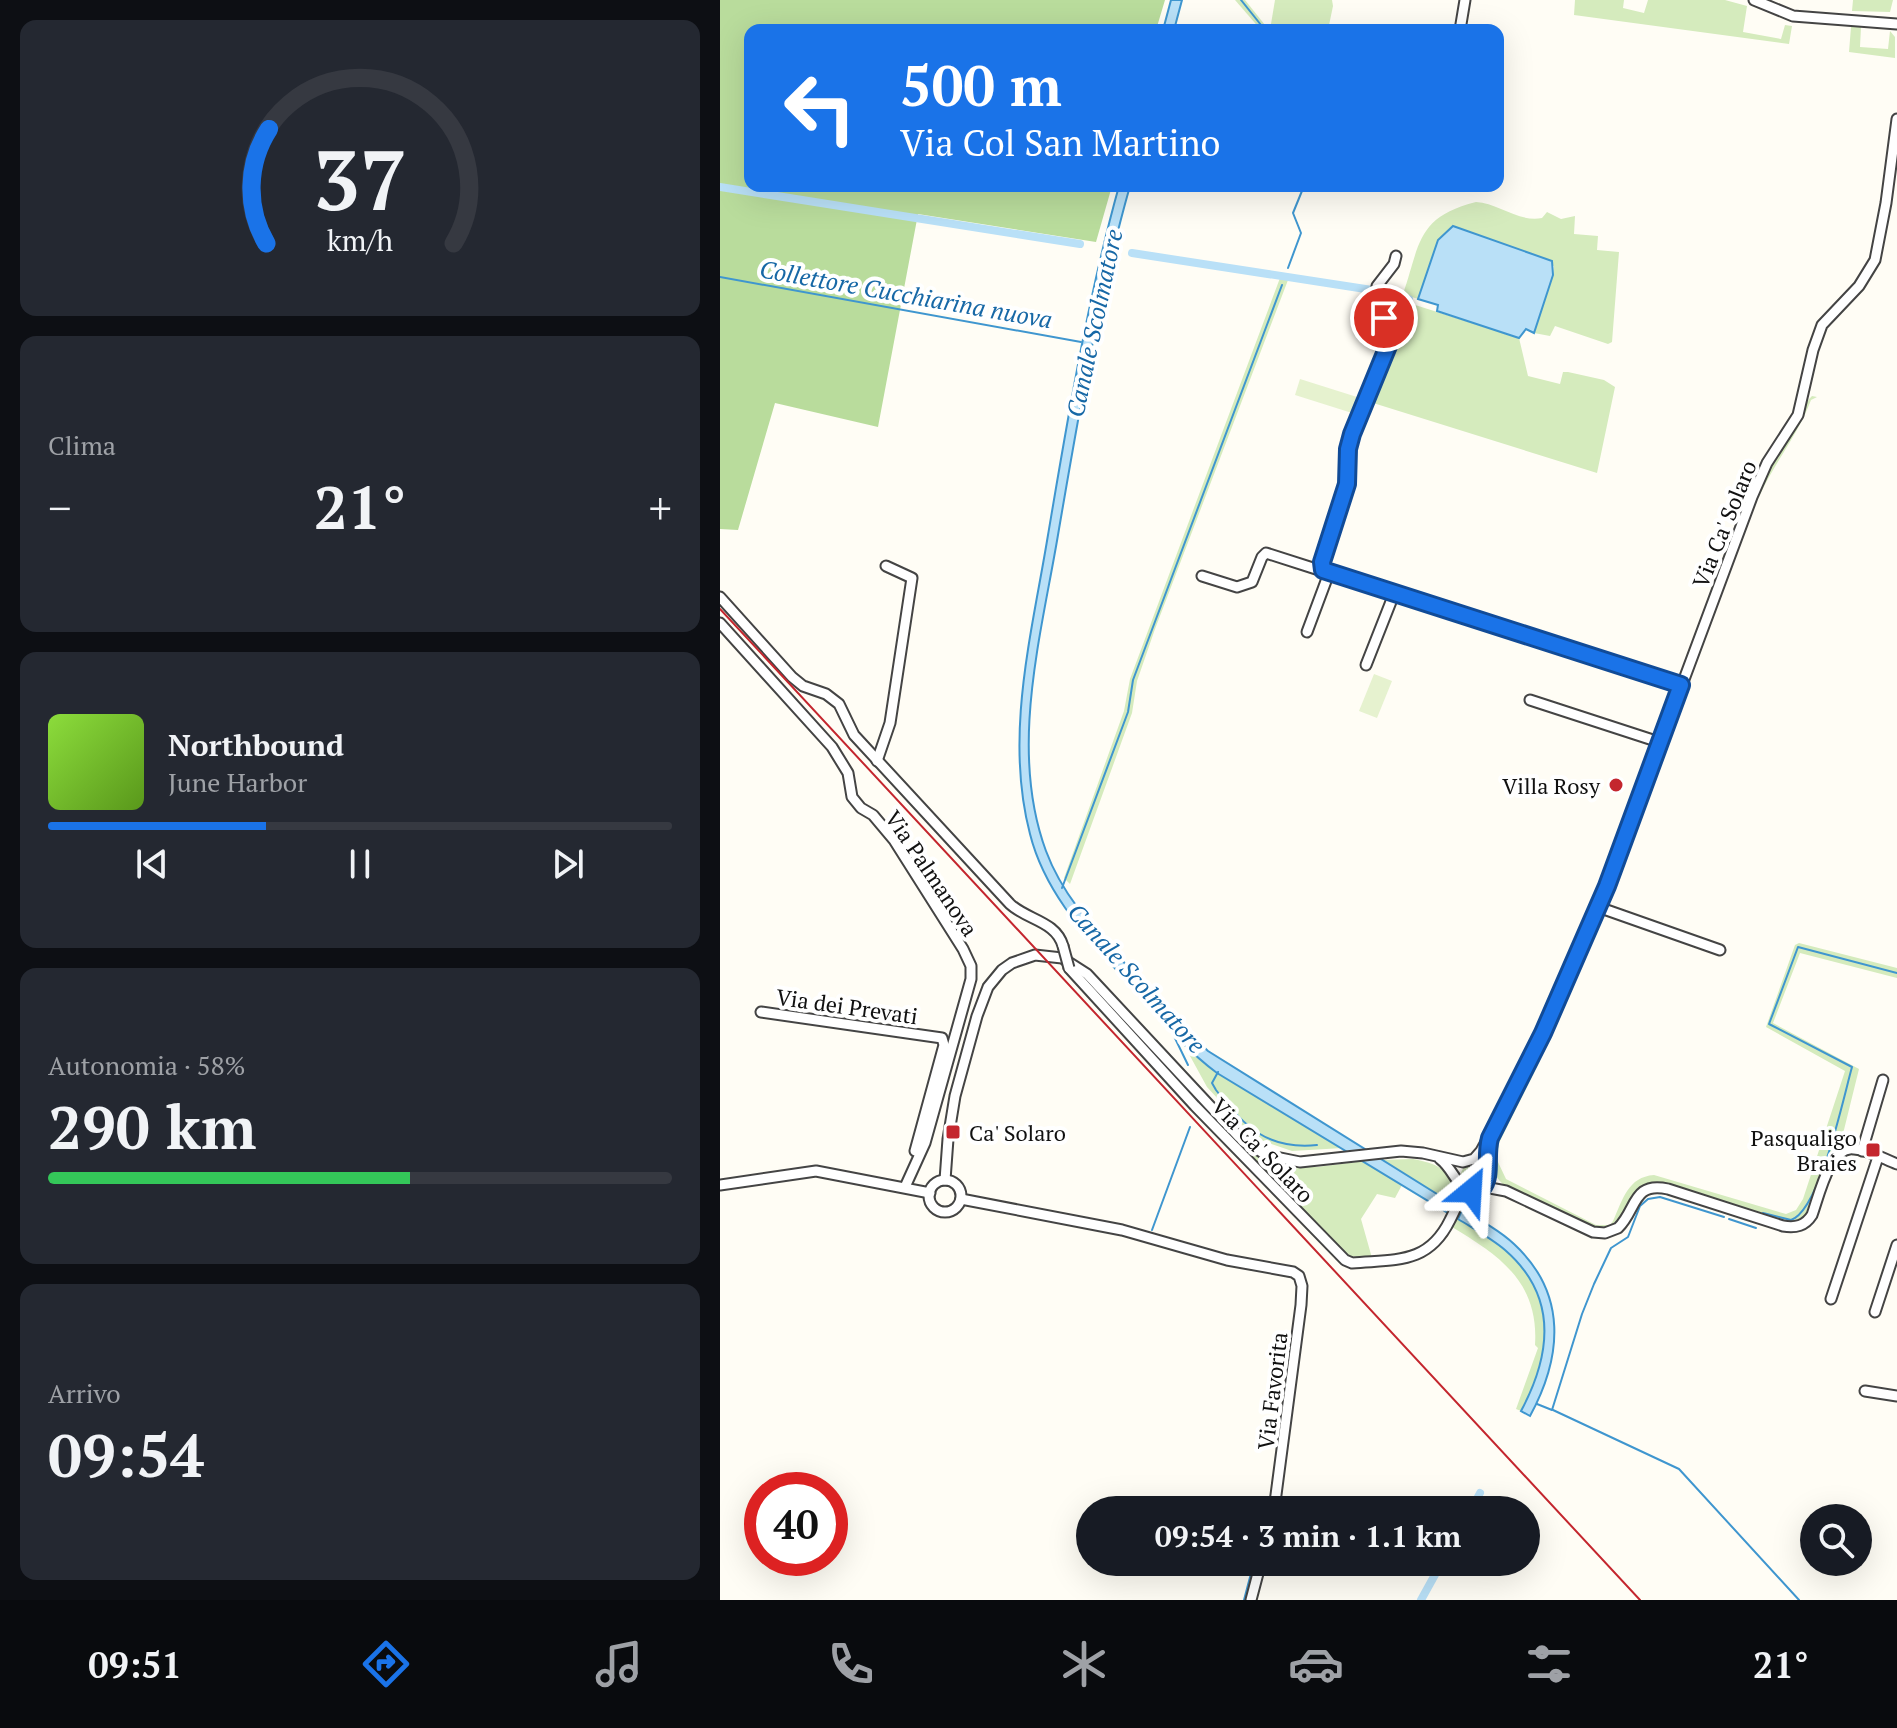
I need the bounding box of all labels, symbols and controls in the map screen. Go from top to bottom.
text: 500 m [900,48,1062,122]
icon: left [768,56,872,160]
text: Via Col San Martino [900,119,1221,166]
text: 37 [313,124,407,234]
text: km/h [327,221,393,259]
water label: Canale Scolmatore [1058,226,1130,420]
water label: Collettore Cucchiarina nuova [757,253,1055,335]
pin [1350,284,1418,352]
icon: arrive [1362,296,1406,340]
text: Clima [48,428,116,462]
street label: Via Ca' Solaro [1685,456,1763,592]
text: 21° [314,467,406,546]
text: − [48,478,71,537]
text: + [649,478,672,537]
text: Northbound [168,725,344,765]
text: June Harbor [168,765,307,799]
place label: Villa Rosy [1502,771,1601,800]
marker: Villa Rosy [1607,776,1625,794]
street label: Via Palmanova [879,804,985,942]
icon: previous [130,842,174,886]
icon: pause [338,842,382,886]
icon: next [546,842,590,886]
water label: Canale Scolmatore [1061,896,1213,1060]
street label: Via dei Prevati [774,982,920,1030]
text: Autonomia · 58% [48,1048,246,1082]
text: 290 km [48,1087,256,1166]
street label: Via Ca' Solaro [1206,1091,1320,1209]
place label: Ca' Solaro [969,1118,1066,1147]
marker: Ca' Solaro [944,1123,962,1141]
place label: Pasqualigo Braies [1750,1123,1857,1177]
marker: Pasqualigo Braies [1864,1141,1882,1159]
position arrow [1429,1149,1513,1233]
street label: Via Favorita [1250,1330,1294,1452]
text: Arrivo [48,1376,121,1410]
text: 09:54 [48,1415,204,1494]
speed limit sign: 40 [744,1472,848,1576]
map controls [1800,1504,1872,1576]
button: search [1800,1504,1872,1576]
text: 09:54 · 3 min · 1.1 km [1155,1516,1461,1556]
icon: directions [358,1636,414,1692]
icon: music [591,1636,647,1692]
icon: phone [823,1636,879,1692]
icon: climate [1056,1636,1112,1692]
icon: car [1288,1636,1344,1692]
icon: filters [1521,1636,1577,1692]
text: 09:51 [88,1641,182,1688]
text: 21° [1753,1641,1809,1688]

